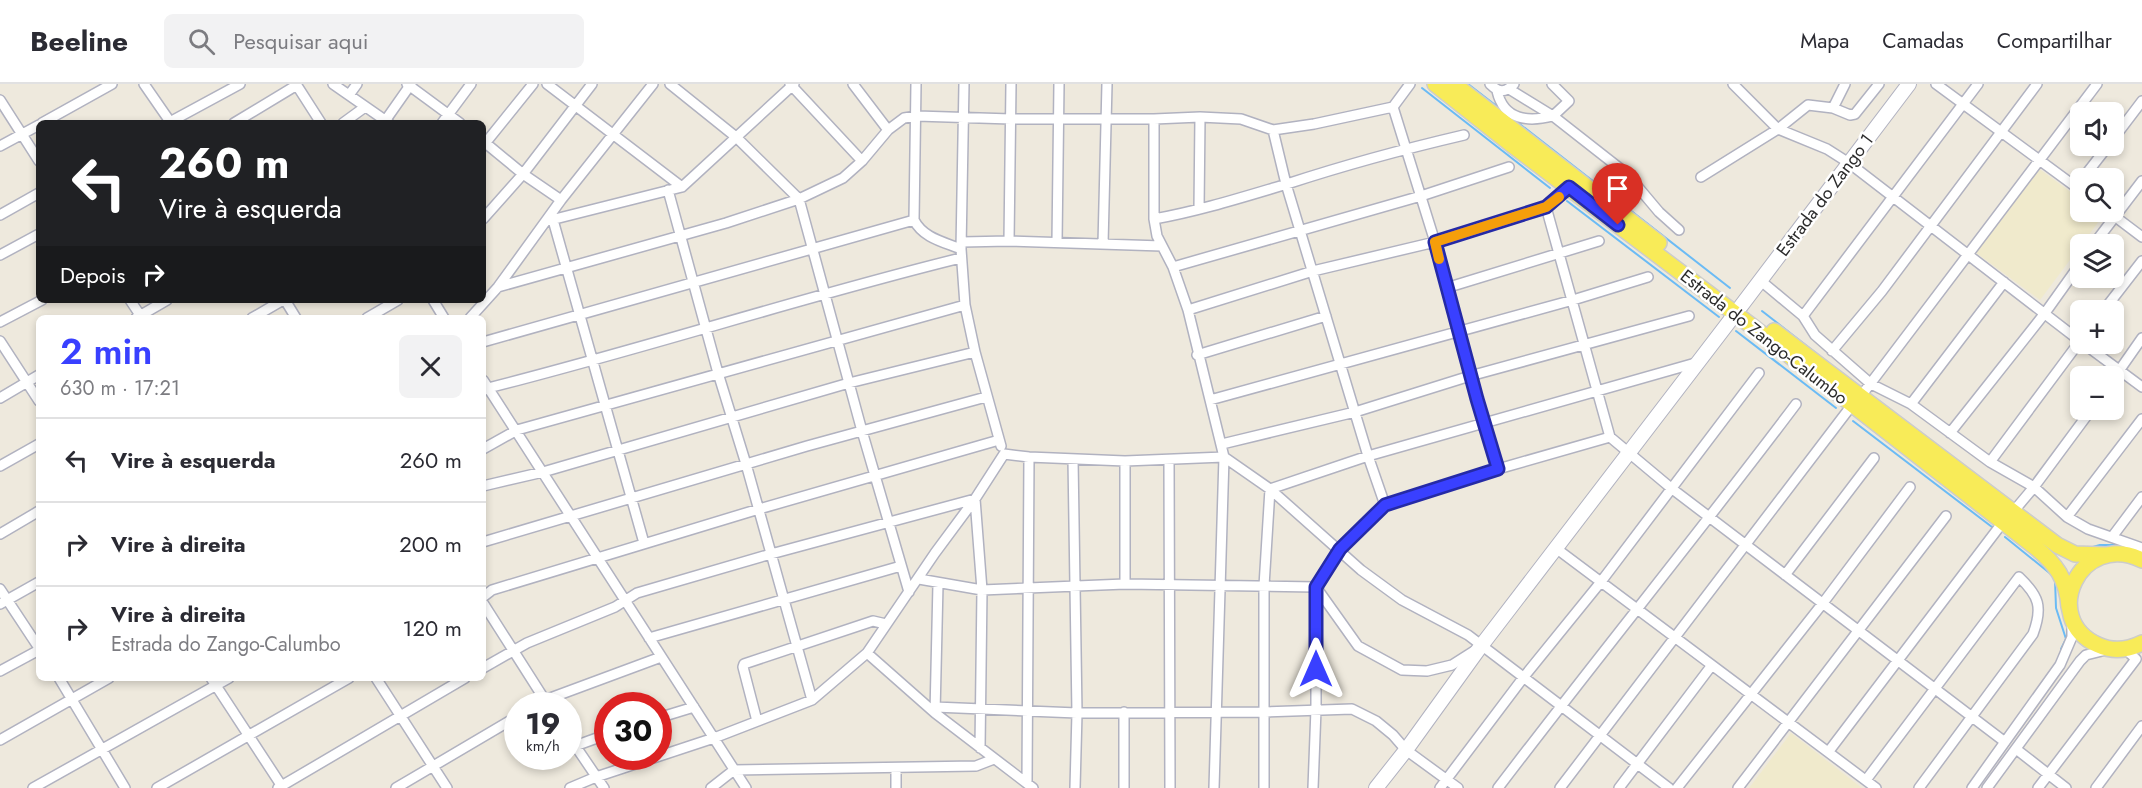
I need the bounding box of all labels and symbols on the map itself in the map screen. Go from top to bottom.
street label: Estrada do Zango 1 [1770,128,1880,262]
pin [1592,163,1643,225]
street label: Estrada do Zango-Calumbo [1675,263,1854,411]
position arrow [1284,637,1348,701]
speed limit sign: 30 [594,692,672,770]

